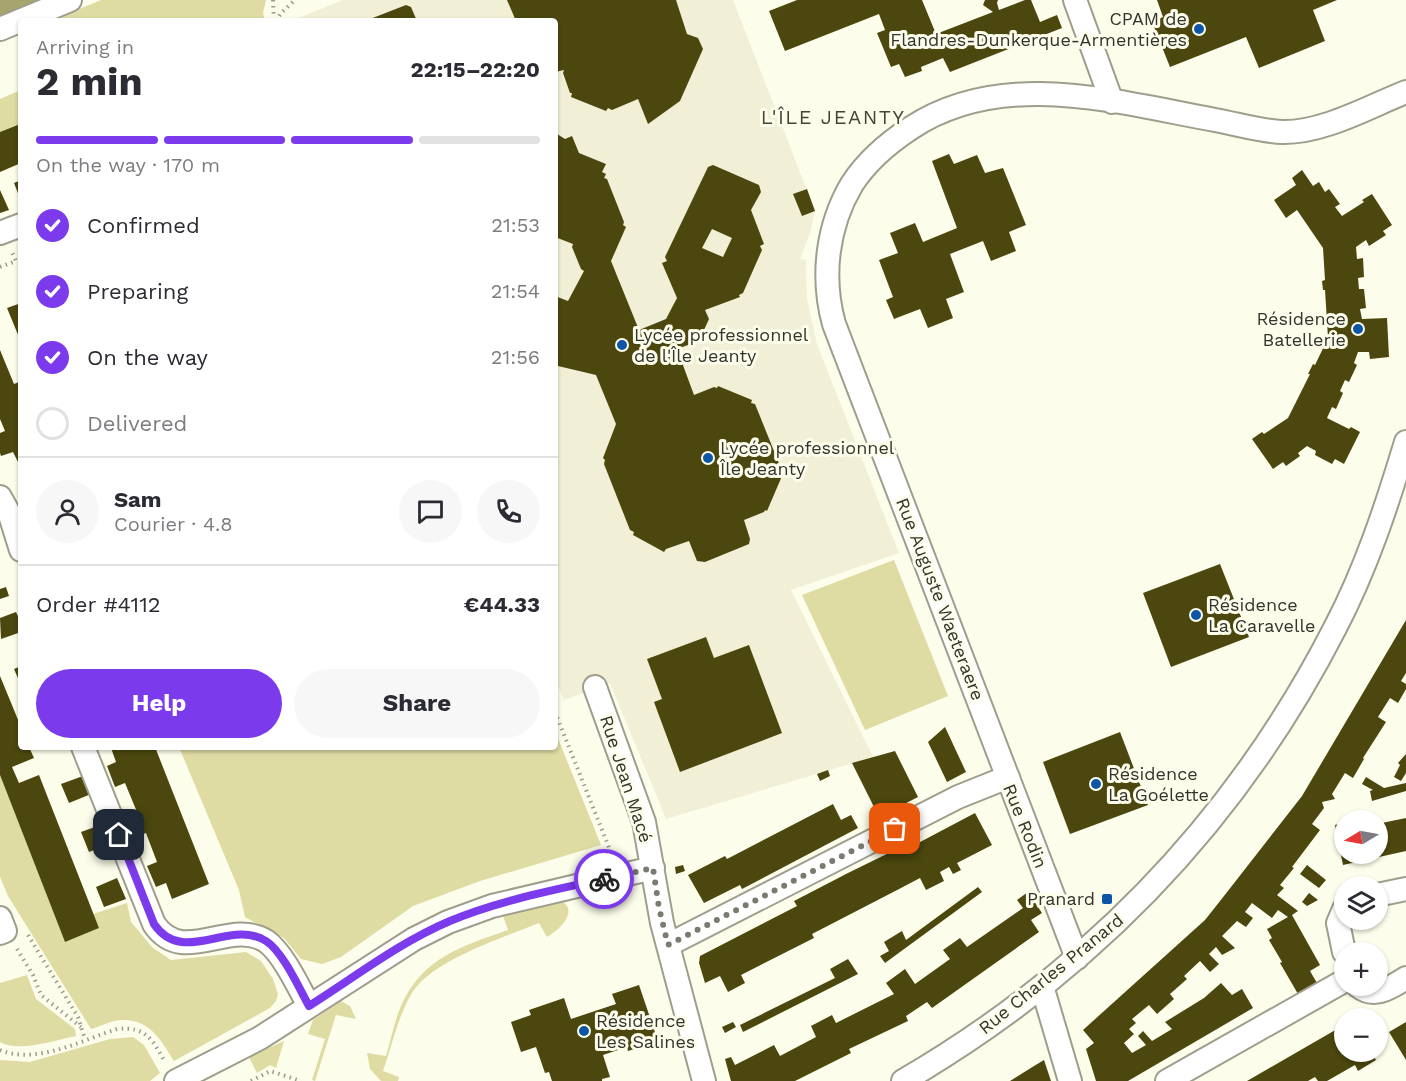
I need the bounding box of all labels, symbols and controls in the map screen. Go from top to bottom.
place label: CPAM de Flandres-Dunkerque-Armentières [890,8,1187,50]
marker: CPAM de Flandres-Dunkerque-Armentières [1192,22,1206,36]
text: Arriving in [36,35,134,59]
text: 22:15–22:20 [410,57,540,82]
text: 2 min [36,59,143,104]
district label: L'ÎLE JEANTY [761,105,905,129]
text: On the way · 170 m [36,153,220,177]
icon: check [36,209,69,242]
text: Confirmed [87,213,200,238]
text: 21:53 [491,213,540,237]
icon: check [36,275,69,308]
text: Preparing [87,279,188,304]
text: 21:54 [491,279,540,303]
place label: Résidence Batellerie [1256,308,1346,350]
marker: Résidence Batellerie [1351,322,1365,336]
place label: Lycée professionnel de l'Île Jeanty [634,324,809,366]
marker: Lycée professionnel de l'Île Jeanty [615,338,629,352]
icon: check [36,341,69,374]
text: On the way [87,345,208,370]
text: 21:56 [491,345,540,369]
text: Delivered [87,411,187,436]
place label: Lycée professionnel Île Jeanty [719,437,895,479]
marker: Lycée professionnel Île Jeanty [701,451,715,465]
button: person [36,480,99,543]
button: chat [399,480,462,543]
button: phone [477,480,540,543]
text: Sam [114,487,162,512]
street label: Rue Auguste Waeteraere [892,495,989,703]
text: Courier · 4.8 [114,512,233,536]
text: Order #4112 [36,592,161,617]
text: €44.33 [464,592,540,617]
place label: Résidence La Caravelle [1208,594,1315,636]
marker: Résidence La Caravelle [1189,608,1203,622]
button: Help [36,669,282,738]
button: Share [294,669,540,738]
street label: Rue Jean Macé [596,712,657,845]
place label: Résidence La Goélette [1108,763,1209,805]
marker: Résidence La Goélette [1089,777,1103,791]
street label: Rue Rodin [999,781,1052,871]
pin [869,803,920,854]
pin [93,809,144,860]
north arrow [1334,810,1388,864]
map controls [1334,810,1388,1062]
icon: bag [878,812,911,845]
icon: home [102,818,135,851]
courier [574,849,634,909]
icon: bike [588,863,621,896]
button: layers [1334,876,1388,930]
place label: Pranard [1027,888,1095,909]
marker: Pranard [1100,892,1114,906]
street label: Rue Charles Pranard [974,909,1127,1038]
button: + [1334,942,1388,996]
button: − [1334,1008,1388,1062]
place label: Résidence Les Salines [596,1010,695,1052]
marker: Résidence Les Salines [577,1024,591,1038]

